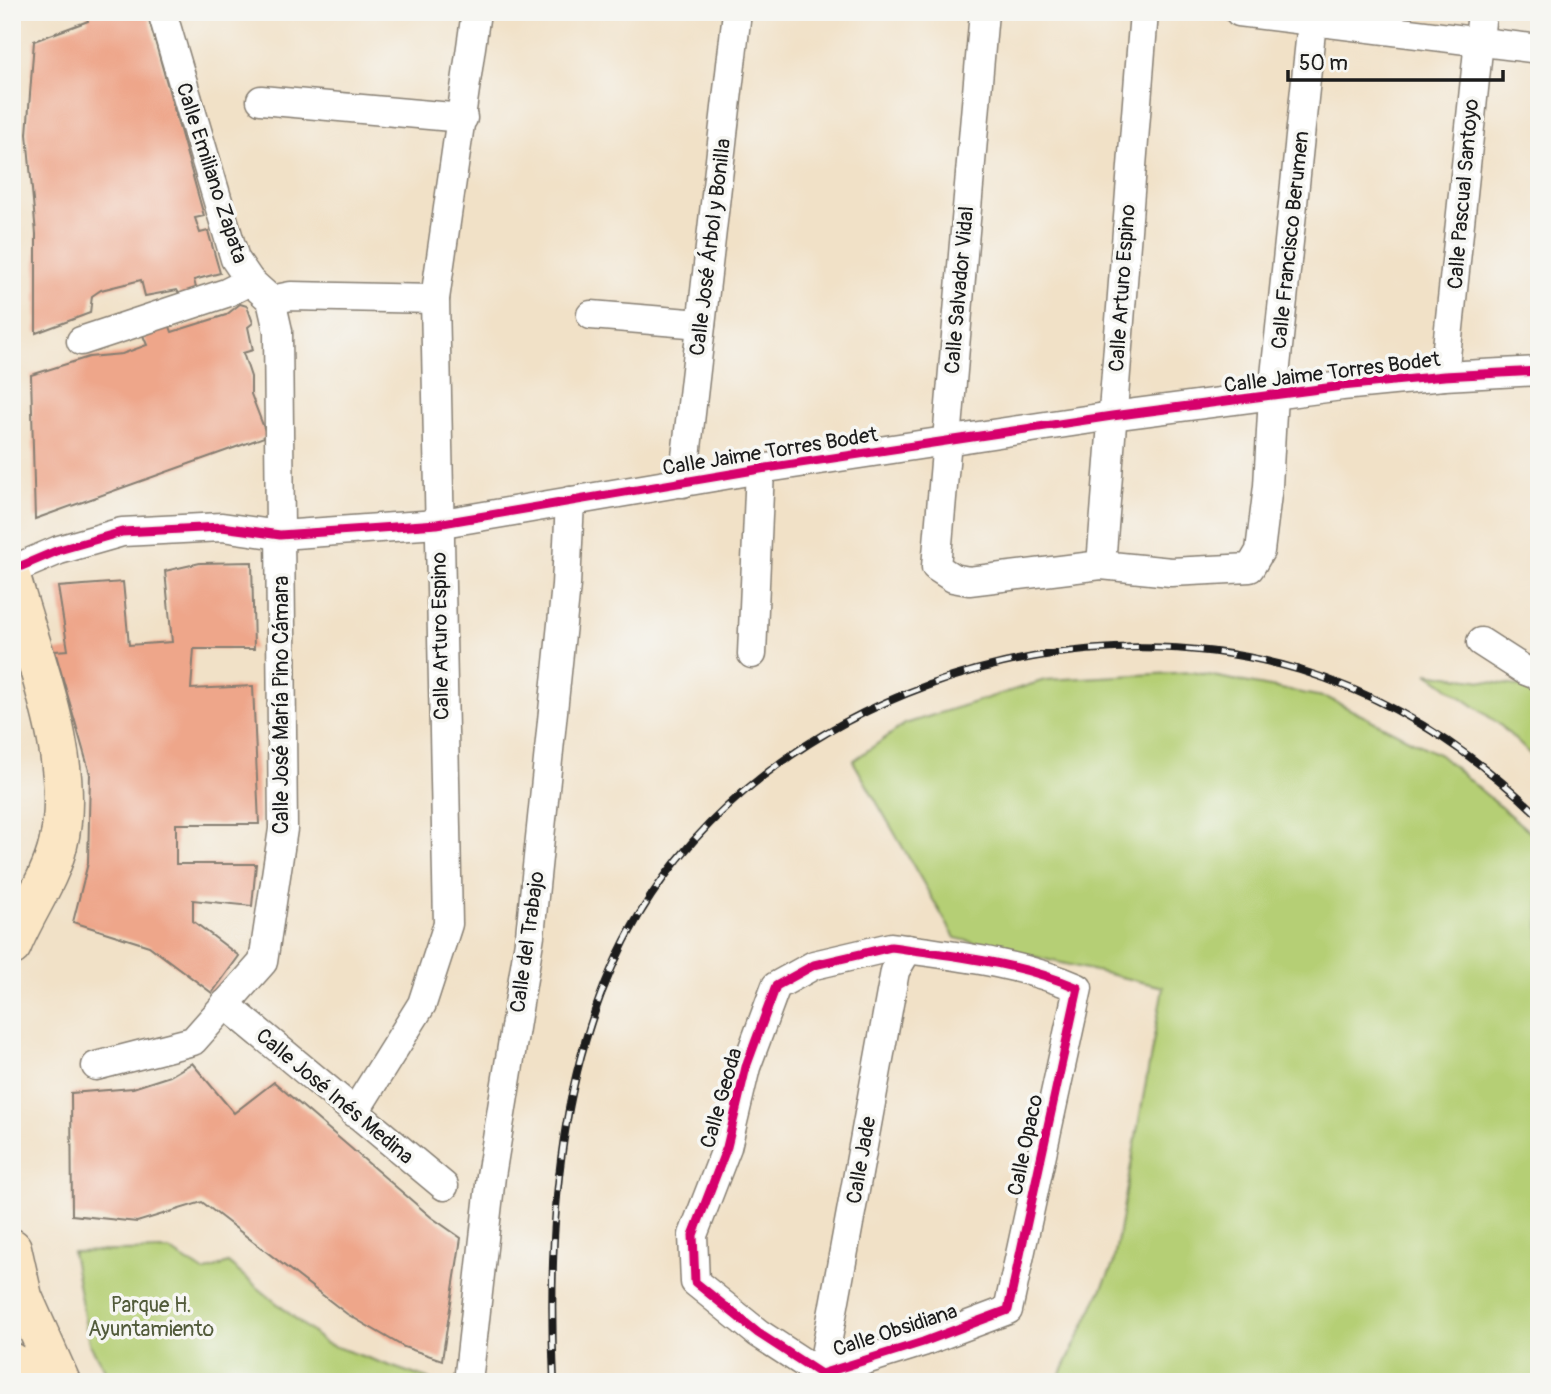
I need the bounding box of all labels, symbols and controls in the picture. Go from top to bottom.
scale bar [1288,38,1504,82]
text: 50 m [1299,50,1348,77]
street label: Calle Emiliano Zapata [170,79,253,267]
street label: Calle Pascual Santoyo [1442,98,1485,290]
street label: Calle Francisco Berumen [1266,130,1315,350]
street label: Calle José Árbol y Bonilla [684,137,737,357]
street label: Calle Arturo Espino [1103,203,1142,373]
street label: Calle Salvador Vidal [939,205,980,375]
street label: Calle Jaime Torres Bodet [1222,346,1442,399]
street label: Calle Jaime Torres Bodet [661,421,880,482]
street label: Calle Arturo Espino [426,552,455,720]
street label: Calle José María Pino Cámara [268,576,295,834]
street label: Calle del Trabajo [504,870,551,1015]
street label: Calle José Inés Medina [250,1022,419,1170]
street label: Calle Geoda [694,1045,749,1151]
street label: Calle Opaco [1002,1092,1049,1198]
street label: Calle Jade [841,1114,883,1206]
park label: Parque H. Ayuntamiento [88,1292,214,1343]
street label: Calle Obsidiana [830,1298,961,1363]

